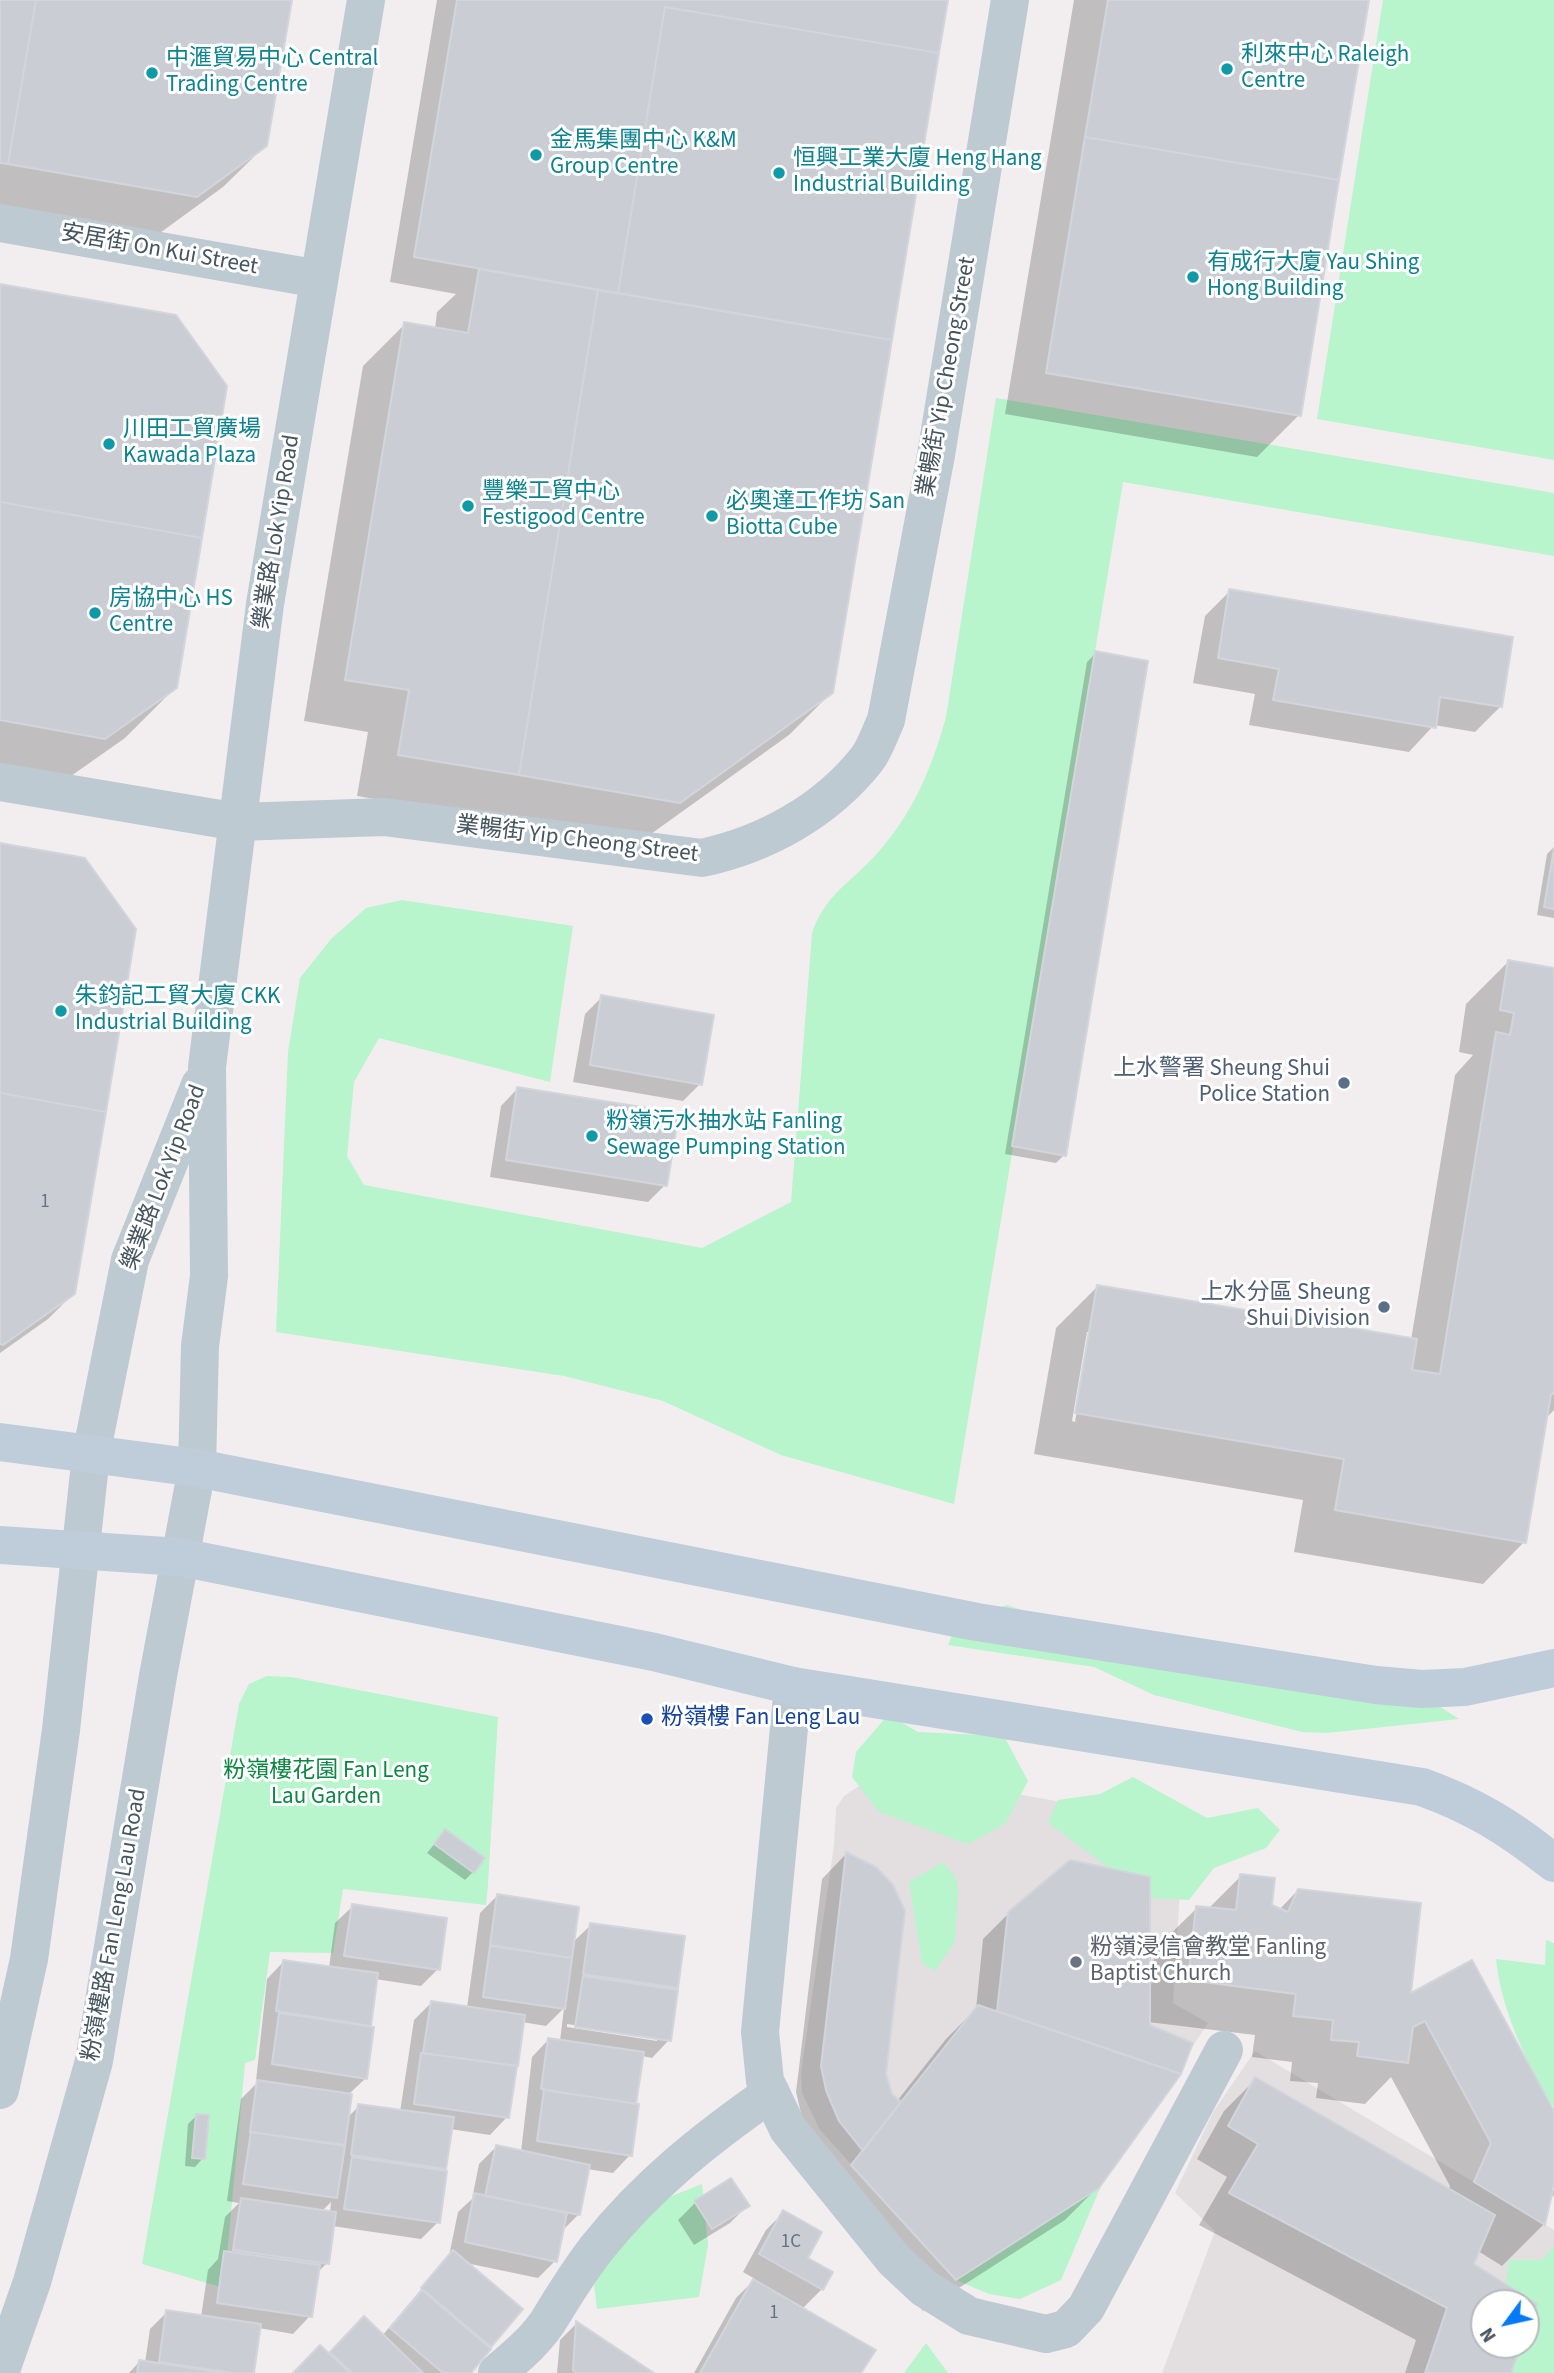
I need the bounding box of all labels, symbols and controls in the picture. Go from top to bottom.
place label: 利來中心 Raleigh Centre [1241,42,1409,96]
place label: 中滙貿易中心 Central Trading Centre [166,46,378,100]
marker: 利來中心 Raleigh Centre [1219,61,1235,77]
marker: 中滙貿易中心 Central Trading Centre [144,65,160,81]
place label: 金馬集團中心 K&M Group Centre [550,128,737,182]
place label: 恒興工業大廈 Heng Hang Industrial Building [793,146,1042,200]
marker: 金馬集團中心 K&M Group Centre [528,147,544,163]
marker: 恒興工業大廈 Heng Hang Industrial Building [771,165,787,181]
street label: 安居街 On Kui Street [58,220,260,282]
place label: 有成行大廈 Yau Shing Hong Building [1207,250,1419,304]
street label: 業暢街 Yip Cheong Street [913,255,983,499]
marker: 有成行大廈 Yau Shing Hong Building [1185,269,1201,285]
place label: 川田工貿廣場 Kawada Plaza [123,417,261,471]
street label: 樂業路 Lok Yip Road [249,433,307,631]
marker: 川田工貿廣場 Kawada Plaza [101,436,117,452]
place label: 豐樂工貿中心 Festigood Centre [482,479,645,533]
place label: 必奧達工作坊 San Biotta Cube [726,489,905,543]
marker: 豐樂工貿中心 Festigood Centre [460,498,476,514]
marker: 必奧達工作坊 San Biotta Cube [704,508,720,524]
place label: 房協中心 HS Centre [109,586,233,640]
marker: 房協中心 HS Centre [87,605,103,621]
street label: 業暢街 Yip Cheong Street [454,812,700,870]
place label: 朱鈞記工貿大廈 CKK Industrial Building [75,984,280,1038]
marker: 朱鈞記工貿大廈 CKK Industrial Building [53,1003,69,1019]
place label: 上水警署 Sheung Shui Police Station [1113,1056,1330,1110]
marker: 上水警署 Sheung Shui Police Station [1336,1075,1352,1091]
street label: 樂業路 Lok Yip Road [117,1081,213,1275]
place label: 粉嶺污水抽水站 Fanling Sewage Pumping Station [606,1109,846,1163]
marker: 粉嶺污水抽水站 Fanling Sewage Pumping Station [584,1128,600,1144]
house number: 1 [40,1192,50,1214]
place label: 上水分區 Sheung Shui Division [1201,1280,1370,1334]
marker: 上水分區 Sheung Shui Division [1376,1299,1392,1315]
place label: 粉嶺樓 Fan Leng Lau [661,1705,860,1733]
marker: 粉嶺樓 Fan Leng Lau [639,1711,655,1727]
park label: 粉嶺樓花園 Fan Leng Lau Garden [223,1758,429,1812]
street label: 粉嶺樓路 Fan Leng Lau Road [78,1787,154,2063]
place label: 粉嶺浸信會教堂 Fanling Baptist Church [1090,1935,1326,1989]
marker: 粉嶺浸信會教堂 Fanling Baptist Church [1068,1954,1084,1970]
house number: 1C [781,2232,801,2254]
north arrow [1470,2289,1540,2359]
house number: 1 [769,2303,779,2325]
text: N [1474,2322,1503,2347]

